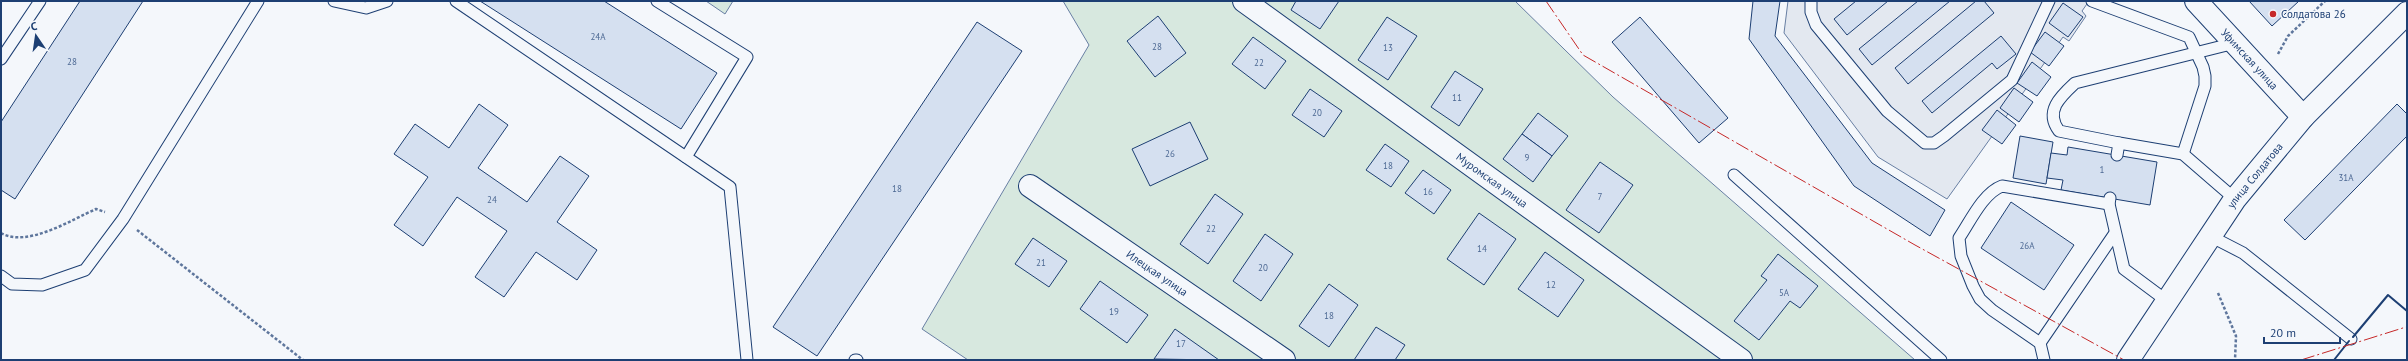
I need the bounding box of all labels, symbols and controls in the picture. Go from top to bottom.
place label: Солдатова 26 [2281,7,2346,21]
marker: Солдатова 26 [2268,9,2278,19]
north arrow [16,16,56,56]
text: С [29,19,38,34]
street label: Уфимская улица [2218,26,2281,92]
house number: 24А [590,31,606,42]
house number: 28 [1152,41,1162,52]
house number: 13 [1383,42,1393,53]
house number: 28 [67,56,77,67]
house number: 22 [1254,57,1264,68]
house number: 11 [1452,92,1462,103]
house number: 20 [1312,107,1322,118]
street label: улица Солдатова [2224,140,2286,211]
house number: 26 [1165,148,1175,159]
street label: Муромская улица [1454,150,1530,211]
house number: 9 [1525,152,1530,163]
house number: 18 [1383,160,1393,171]
house number: 1 [2100,164,2105,175]
house number: 31А [2338,172,2354,183]
house number: 18 [892,183,902,194]
house number: 16 [1423,186,1433,197]
house number: 7 [1598,191,1603,202]
house number: 24 [487,194,497,205]
house number: 22 [1206,223,1216,234]
house number: 26А [2019,240,2035,251]
house number: 14 [1477,243,1487,254]
street label: Илецкая улица [1124,247,1191,299]
house number: 21 [1036,257,1046,268]
house number: 20 [1258,262,1268,273]
house number: 12 [1546,279,1556,290]
house number: 5А [1779,287,1790,298]
house number: 19 [1109,306,1119,317]
house number: 18 [1324,310,1334,321]
scale bar [2264,319,2340,345]
text: 20 m [2270,325,2296,340]
house number: 17 [1176,338,1186,349]

